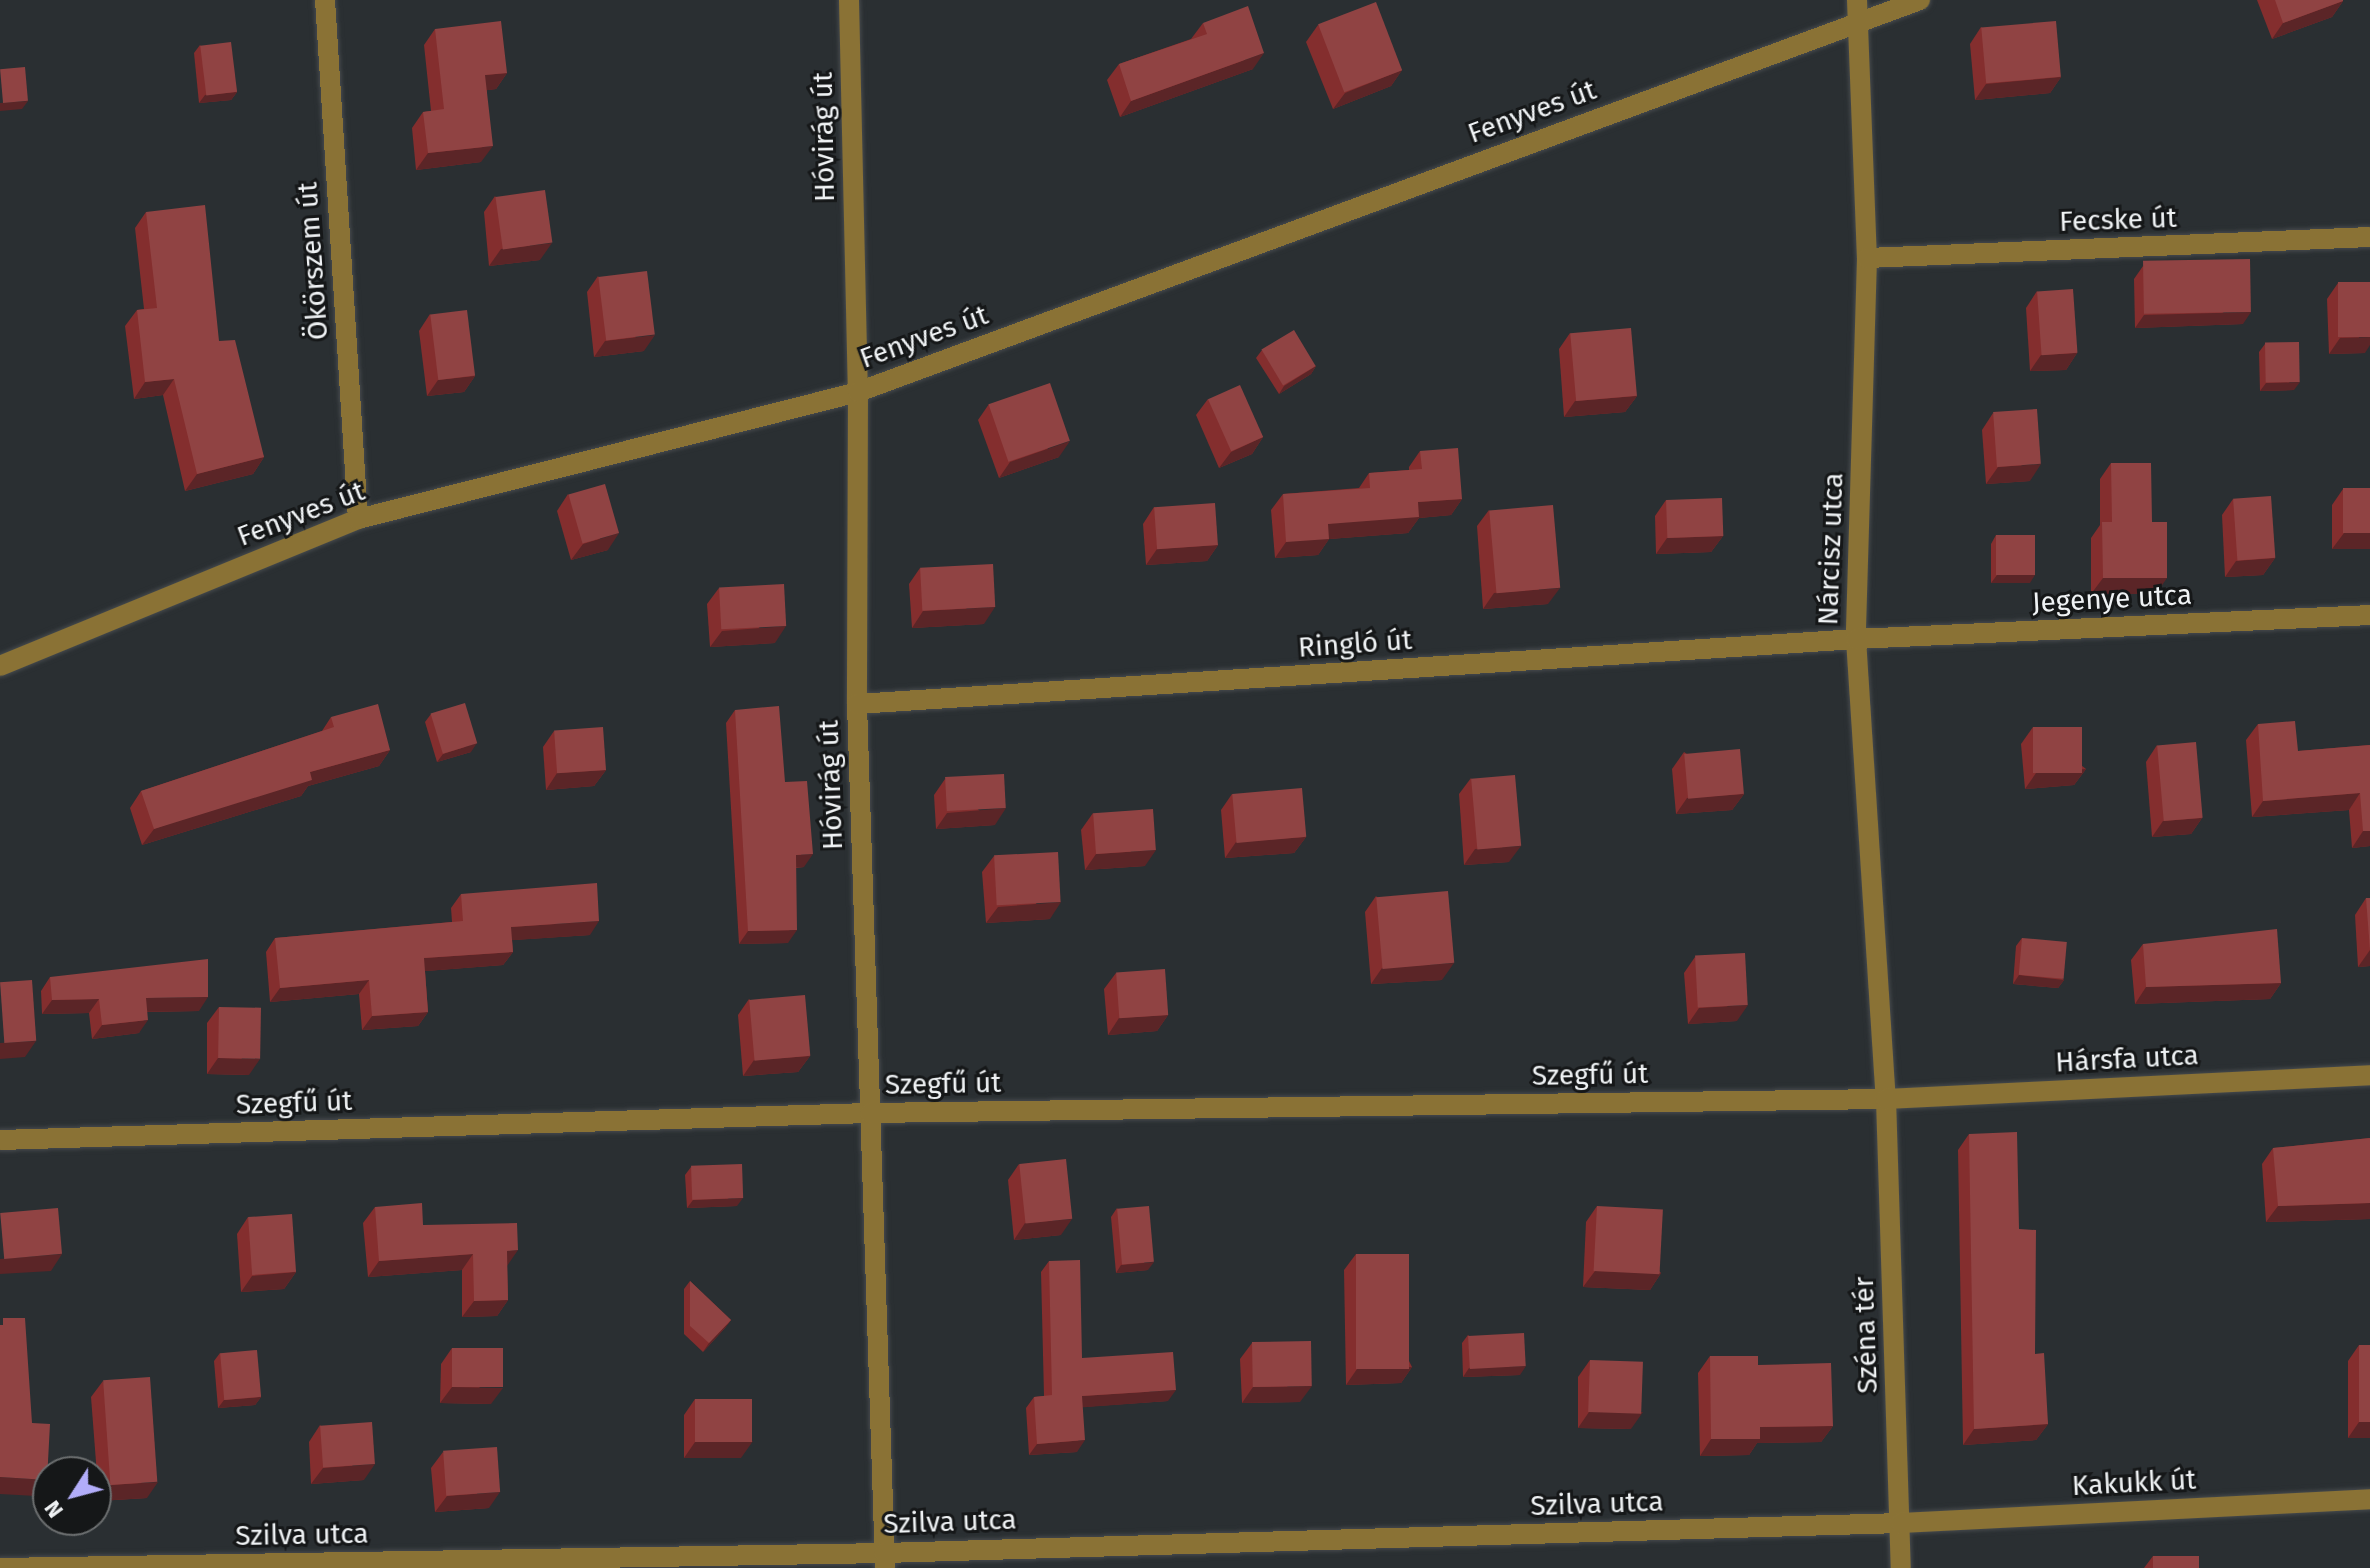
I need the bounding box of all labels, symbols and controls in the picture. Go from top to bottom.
street label: Hóvirág út [806,72,842,202]
street label: Fenyves út [1463,73,1601,151]
street label: Ökörszem út [291,181,335,341]
street label: Fecske út [2059,201,2177,239]
street label: Fenyves út [855,298,993,376]
street label: Nárcisz utca [1812,472,1850,626]
street label: Fenyves út [233,474,369,554]
street label: Jegenye utca [2031,578,2193,620]
street label: Ringló út [1297,623,1413,665]
street label: Hóvirág út [812,719,850,851]
street label: Hársfa utca [2054,1038,2200,1080]
street label: Szegfű út [1532,1057,1648,1093]
street label: Szegfű út [885,1066,1001,1102]
street label: Szegfű út [235,1084,353,1122]
street label: Széna tér [1847,1276,1885,1394]
north arrow [32,1456,112,1536]
street label: Kakukk út [2071,1463,2197,1503]
street label: Szilva utca [1530,1485,1664,1523]
text: N [39,1495,69,1523]
street label: Szilva utca [883,1503,1017,1541]
street label: Szilva utca [235,1517,369,1553]

